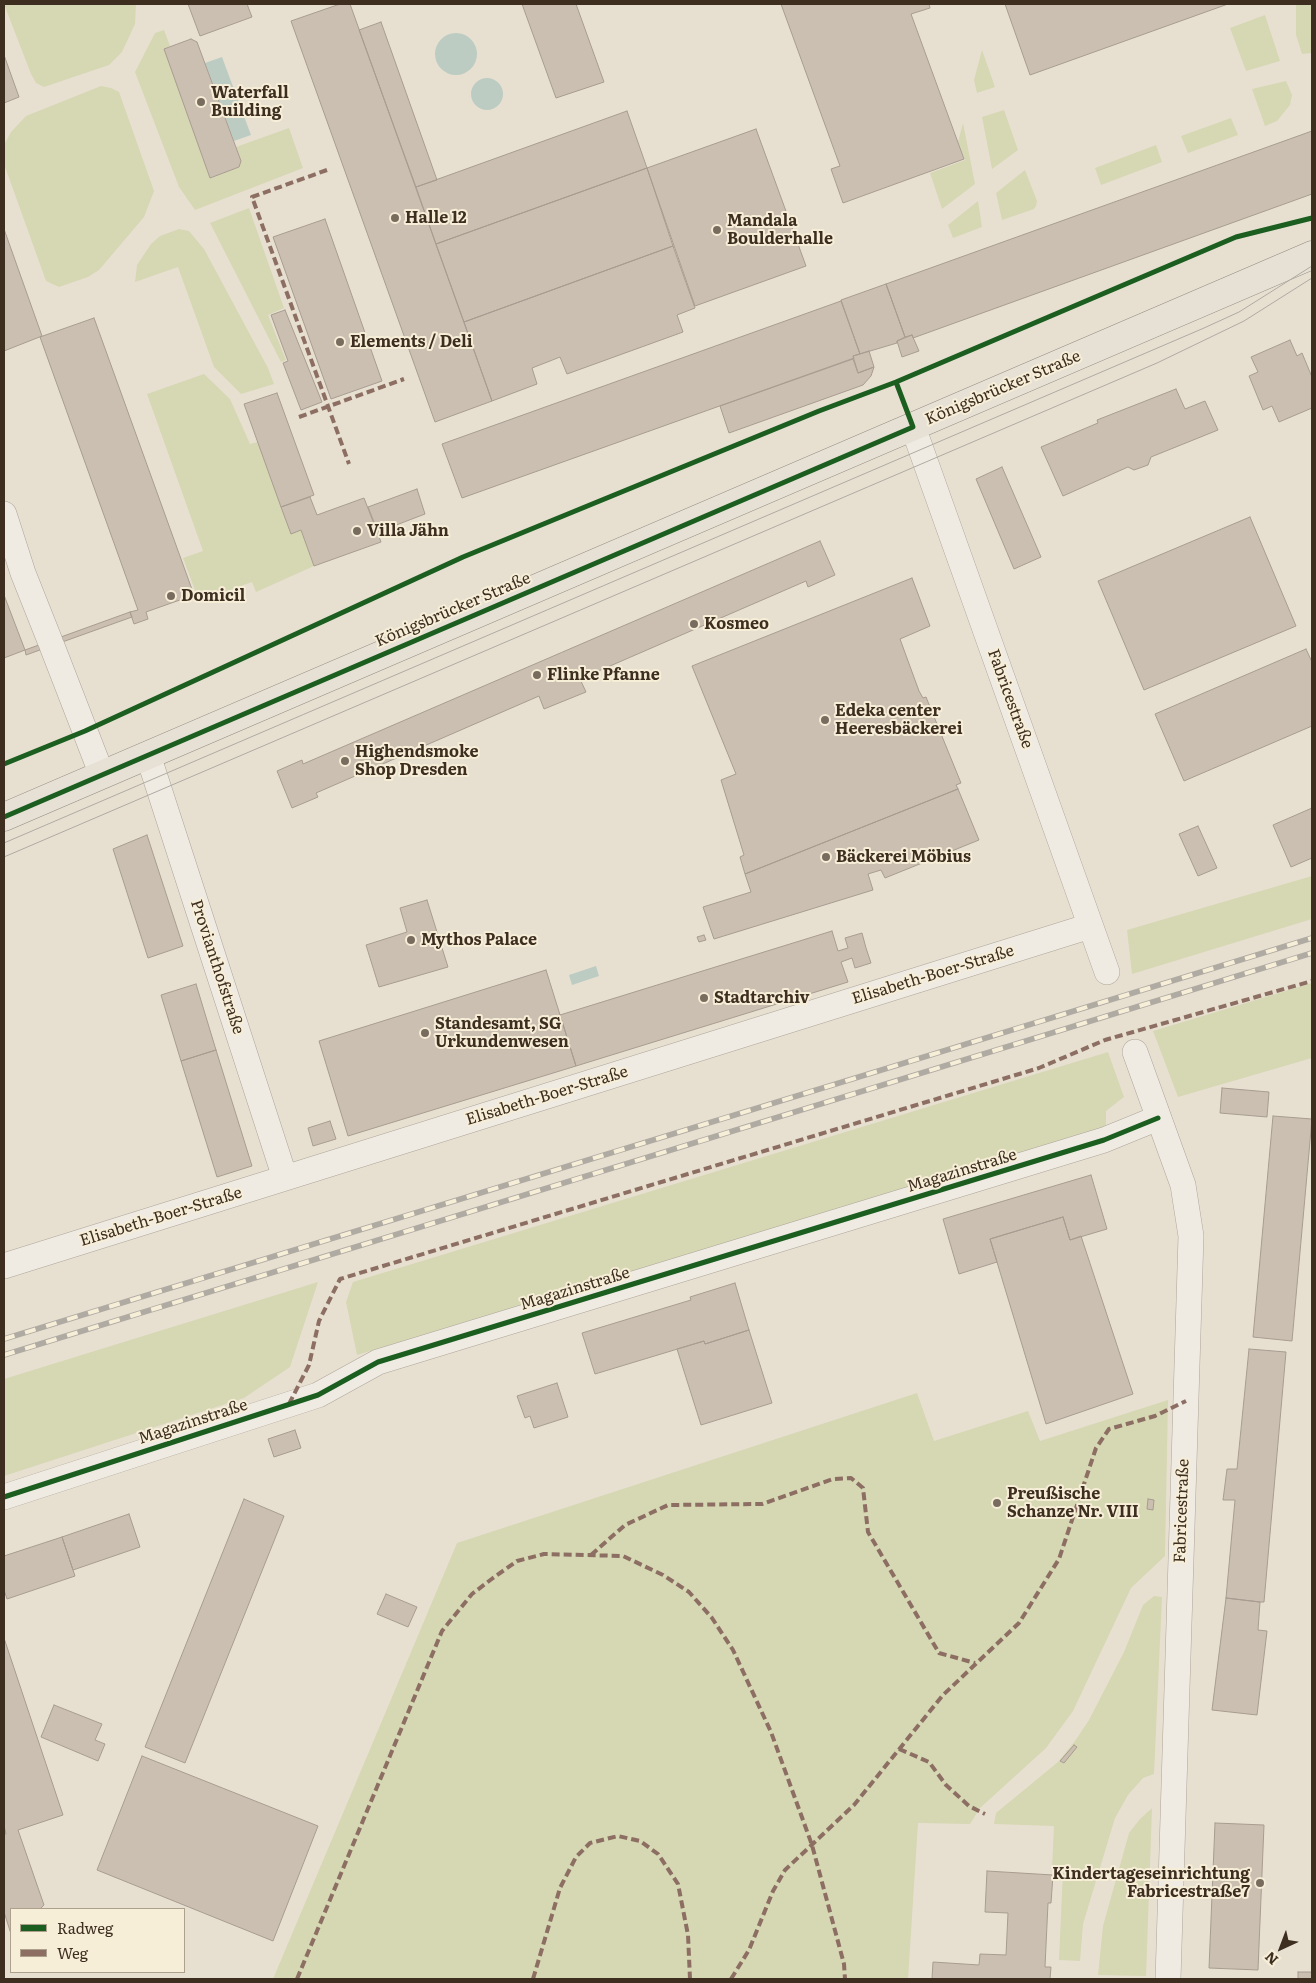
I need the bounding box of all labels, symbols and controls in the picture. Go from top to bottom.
place label: Waterfall Building [211,83,289,121]
marker: Waterfall Building [195,96,207,108]
place label: Halle 12 [405,208,467,228]
place label: Mandala Boulderhalle [727,211,833,249]
marker: Halle 12 [389,212,401,224]
marker: Mandala Boulderhalle [711,224,723,236]
place label: Elements / Deli [350,332,473,352]
marker: Elements / Deli [334,336,346,348]
street label: Königsbrücker Straße [922,347,1084,429]
place label: Villa Jähn [367,521,449,541]
marker: Villa Jähn [351,525,363,537]
street label: Königsbrücker Straße [372,569,534,651]
place label: Domicil [181,586,245,606]
marker: Domicil [165,590,177,602]
place label: Kosmeo [704,614,769,634]
marker: Kosmeo [688,618,700,630]
street label: Fabricestraße [983,647,1037,751]
place label: Flinke Pfanne [547,665,660,685]
marker: Flinke Pfanne [531,669,543,681]
place label: Edeka center Heeresbäckerei [835,701,962,739]
marker: Edeka center Heeresbäckerei [819,714,831,726]
place label: Highendsmoke Shop Dresden [355,742,479,780]
marker: Highendsmoke Shop Dresden [339,755,351,767]
place label: Bäckerei Möbius [836,847,971,867]
marker: Bäckerei Möbius [820,851,832,863]
street label: Provianthofstraße [186,897,248,1037]
place label: Mythos Palace [421,930,537,950]
marker: Mythos Palace [405,934,417,946]
street label: Elisabeth-Boer-Straße [850,941,1016,1009]
place label: Stadtarchiv [714,988,810,1008]
marker: Stadtarchiv [698,992,710,1004]
place label: Standesamt, SG Urkundenwesen [435,1014,569,1052]
marker: Standesamt, SG Urkundenwesen [419,1027,431,1039]
street label: Elisabeth-Boer-Straße [464,1062,630,1130]
street label: Magazinstraße [905,1145,1019,1197]
street label: Elisabeth-Boer-Straße [78,1183,244,1251]
street label: Magazinstraße [518,1263,632,1315]
street label: Magazinstraße [136,1395,250,1449]
street label: Fabricestraße [1171,1459,1193,1563]
place label: Preußische Schanze Nr. VIII [1007,1484,1139,1522]
marker: Preußische Schanze Nr. VIII [991,1497,1003,1509]
place label: Kindertageseinrichtung Fabricestraße7 [1052,1864,1250,1902]
marker: Kindertageseinrichtung Fabricestraße7 [1254,1877,1266,1889]
legend [10,1908,185,1973]
text: Radweg [57,1916,113,1939]
north arrow [1256,1923,1306,1973]
text: Weg [57,1941,88,1964]
text: N [1260,1948,1282,1970]

